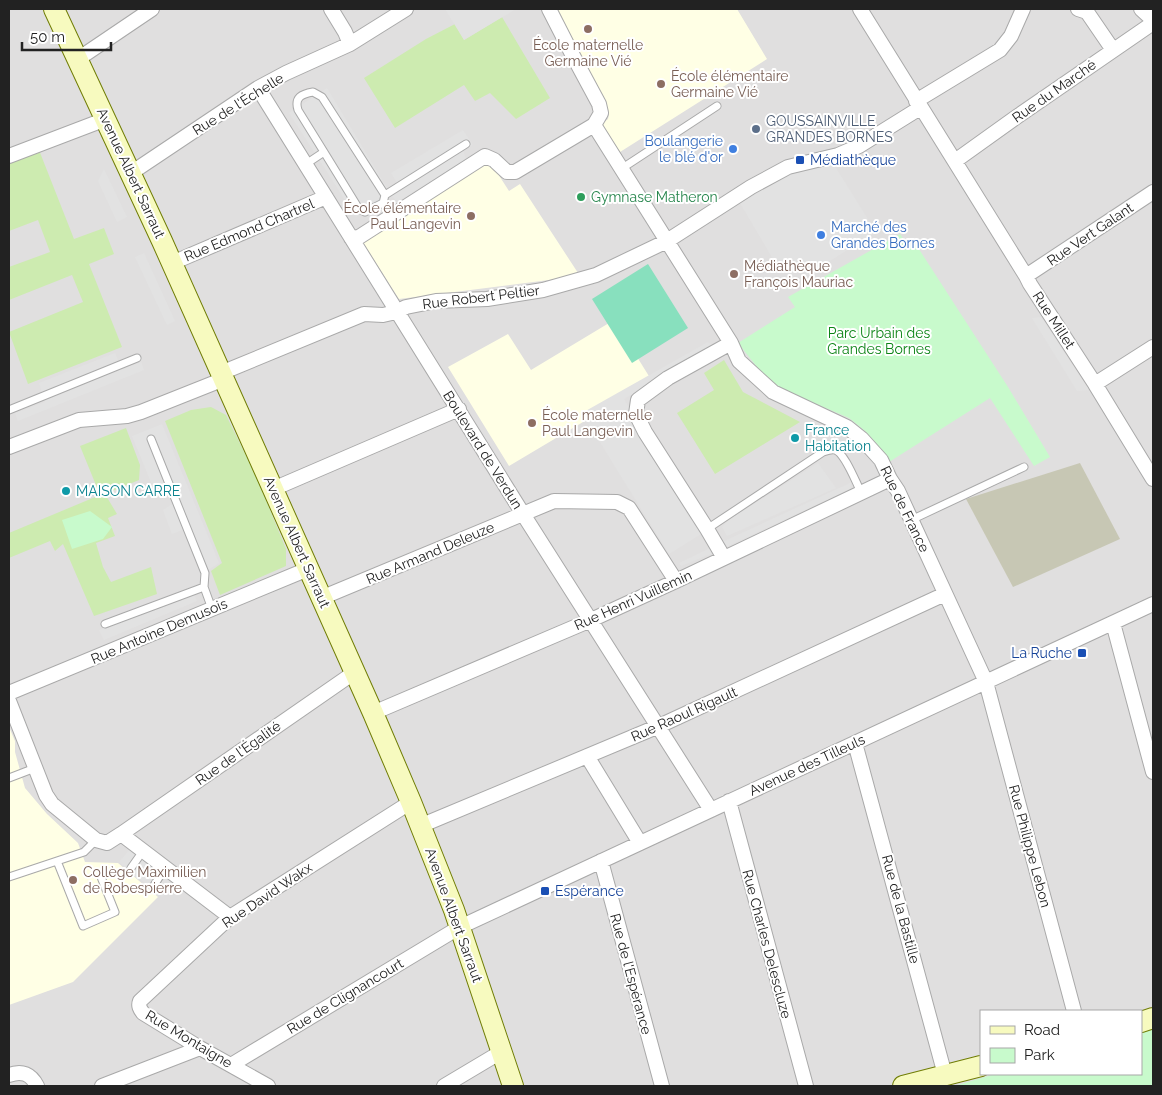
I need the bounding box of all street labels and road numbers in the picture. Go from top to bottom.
street label: Rue du Marché [1009,56,1099,126]
street label: Rue de l'Échelle [189,69,286,138]
street label: Avenue Albert Sarraut [94,105,168,241]
street label: Rue Edmond Chartrel [182,195,317,265]
street label: Rue Vert Galant [1044,199,1136,269]
street label: Rue Robert Peltier [422,282,541,312]
street label: Rue Millet [1030,288,1079,352]
street label: Boulevard de Verdun [440,388,526,512]
street label: Rue de France [877,463,933,555]
street label: Avenue Albert Sarraut [261,474,333,610]
street label: Rue Armand Deleuze [364,519,496,587]
street label: Rue Henri Vuillemin [572,567,694,633]
street label: Rue Antoine Demusois [88,595,230,667]
street label: Rue Raoul Rigault [628,683,740,745]
street label: Rue de l'Égalité [192,717,284,788]
street label: Avenue des Tilleuls [747,731,868,799]
street label: Rue Philippe Lebon [1006,783,1054,909]
street label: Avenue Albert Sarraut [422,845,486,985]
street label: Rue de la Bastille [879,853,923,965]
street label: Rue David Wakx [219,859,315,931]
street label: Rue Charles Delescluze [739,868,795,1020]
street label: Rue de l'Espérance [607,912,655,1036]
street label: Rue de Clignancourt [284,955,406,1037]
street label: Rue Montaigne [143,1007,235,1071]

